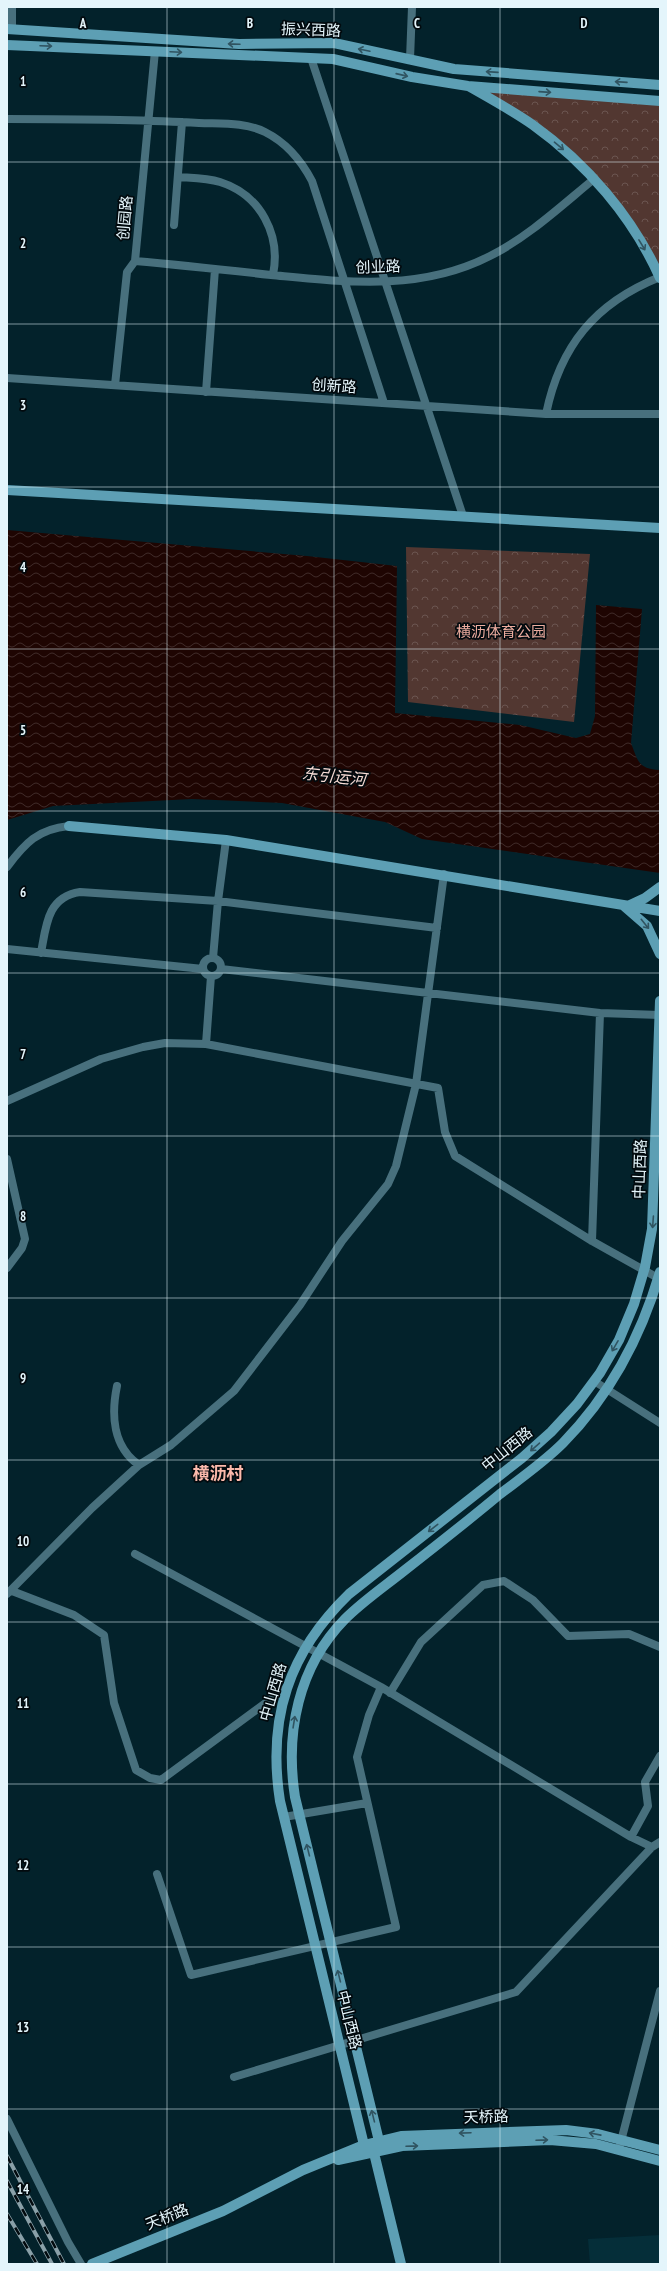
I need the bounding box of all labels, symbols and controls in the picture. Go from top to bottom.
text: A [79,15,87,32]
text: B [247,15,253,32]
text: C [414,15,420,32]
text: D [581,15,588,32]
street label: 振兴西路 [281,19,341,40]
one-way arrow [228,40,241,48]
one-way arrow [39,43,52,50]
one-way arrow [358,45,371,53]
one-way arrow [169,48,182,56]
one-way arrow [485,69,498,76]
one-way arrow [395,71,408,79]
text: 1 [20,73,26,90]
one-way arrow [615,79,628,86]
one-way arrow [538,88,551,95]
one-way arrow [554,141,565,150]
street label: 创园路 [113,195,136,241]
text: 2 [20,235,26,252]
one-way arrow [639,239,647,251]
street label: 创业路 [355,256,401,277]
street label: 创新路 [311,374,357,397]
text: 3 [20,397,26,414]
text: 4 [20,559,27,576]
park label: 横沥体育公园 [456,622,546,641]
text: 5 [20,722,26,739]
water label: 东引运河 [301,763,370,790]
text: 6 [20,884,26,901]
one-way arrow [641,919,649,930]
text: 7 [20,1046,26,1063]
street label: 中山西路 [629,1139,650,1199]
text: 8 [20,1208,26,1225]
one-way arrow [649,1215,656,1228]
one-way arrow [611,1340,619,1352]
text: 9 [20,1370,26,1387]
street label: 中山西路 [477,1422,536,1475]
one-way arrow [529,1442,540,1451]
district label: 横沥村 [193,1462,244,1484]
one-way arrow [428,1523,439,1532]
text: 10 [17,1533,29,1550]
street label: 中山西路 [255,1660,290,1723]
text: 11 [17,1695,29,1712]
one-way arrow [290,1716,298,1729]
one-way arrow [304,1844,311,1857]
text: 12 [17,1857,29,1874]
one-way arrow [334,1970,342,1983]
street label: 中山西路 [333,1988,366,2051]
text: 13 [17,2019,29,2036]
street label: 天桥路 [463,2106,509,2127]
one-way arrow [368,2110,376,2123]
one-way arrow [459,2129,472,2137]
one-way arrow [589,2130,602,2138]
one-way arrow [535,2137,548,2144]
one-way arrow [405,2142,418,2149]
text: 14 [17,2181,30,2198]
street label: 天桥路 [142,2199,191,2234]

